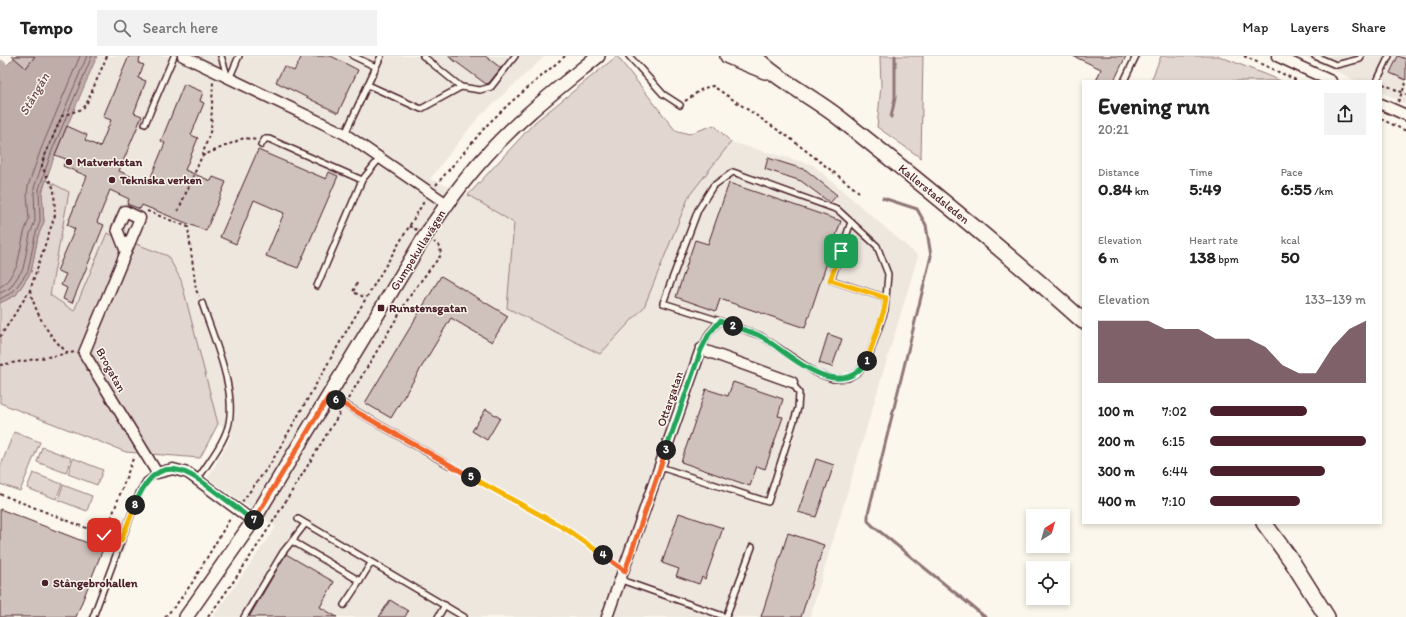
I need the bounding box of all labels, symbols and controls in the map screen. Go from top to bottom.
search box [97,10,377,46]
text: Tempo [20,16,73,39]
icon: search [111,17,133,39]
text: Search here [143,19,218,37]
text: Map [1243,19,1268,36]
text: Layers [1290,19,1329,36]
text: Share [1351,19,1386,36]
water label: Stångån [16,69,52,118]
text: Evening run [1098,93,1210,120]
button: share [1324,93,1366,135]
text: 20:21 [1098,122,1129,137]
place label: Matverkstan [77,155,142,169]
marker: Matverkstan [64,157,74,167]
street label: Kallerstadsleden [896,161,972,227]
text: Distance [1098,166,1139,179]
text: Time [1189,166,1213,179]
text: Pace [1281,166,1303,179]
place label: Tekniska verken [119,173,202,187]
marker: Tekniska verken [107,175,117,185]
text: 0.84 [1098,179,1132,199]
text: 5:49 [1189,179,1222,199]
text: 6:55 [1281,179,1312,199]
text: km [1132,185,1149,198]
text: /km [1312,185,1333,198]
street label: Gumpekullavägen [388,207,449,293]
pin [824,234,858,268]
text: Elevation [1098,234,1142,247]
text: Heart rate [1189,234,1238,247]
text: kcal [1281,234,1300,247]
icon: arrive [830,240,852,262]
text: 6 [1098,247,1107,267]
text: 138 [1189,247,1216,267]
text: 50 [1281,247,1300,267]
text: m [1107,253,1119,266]
text: bpm [1216,253,1239,266]
text: Elevation [1098,292,1150,307]
text: 133–139 m [1305,292,1366,307]
place label: Runstensgatan [389,301,467,316]
marker: Runstensgatan [376,303,386,313]
pin: 2 [723,316,743,336]
text: 2 [730,319,736,332]
street label: Brogatan [93,346,129,395]
pin: 1 [857,351,877,371]
text: 1 [864,354,870,367]
street label: Ottargatan [654,369,686,429]
pin: 6 [326,390,346,410]
text: 6 [333,393,339,406]
text: 100 m [1098,404,1134,419]
text: 7:02 [1162,404,1186,419]
text: 200 m [1098,434,1135,449]
text: 6:15 [1162,434,1185,449]
pin: 3 [656,440,676,460]
text: 3 [663,443,669,456]
text: 300 m [1098,464,1135,479]
text: 6:44 [1162,464,1188,479]
pin: 5 [461,467,481,487]
text: 5 [468,470,474,483]
text: 400 m [1098,494,1136,509]
text: 7:10 [1162,494,1186,509]
pin: 8 [125,495,145,515]
text: 8 [132,498,138,511]
north arrow [1026,509,1070,553]
map controls [1026,509,1070,605]
pin: 7 [244,510,264,530]
text: 7 [251,513,257,526]
pin [87,518,121,552]
icon: check [93,524,115,546]
pin: 4 [593,545,613,565]
text: 4 [600,548,606,561]
button: locate [1026,561,1070,605]
place label: Stångebrohallen [53,576,138,591]
marker: Stångebrohallen [40,578,50,588]

